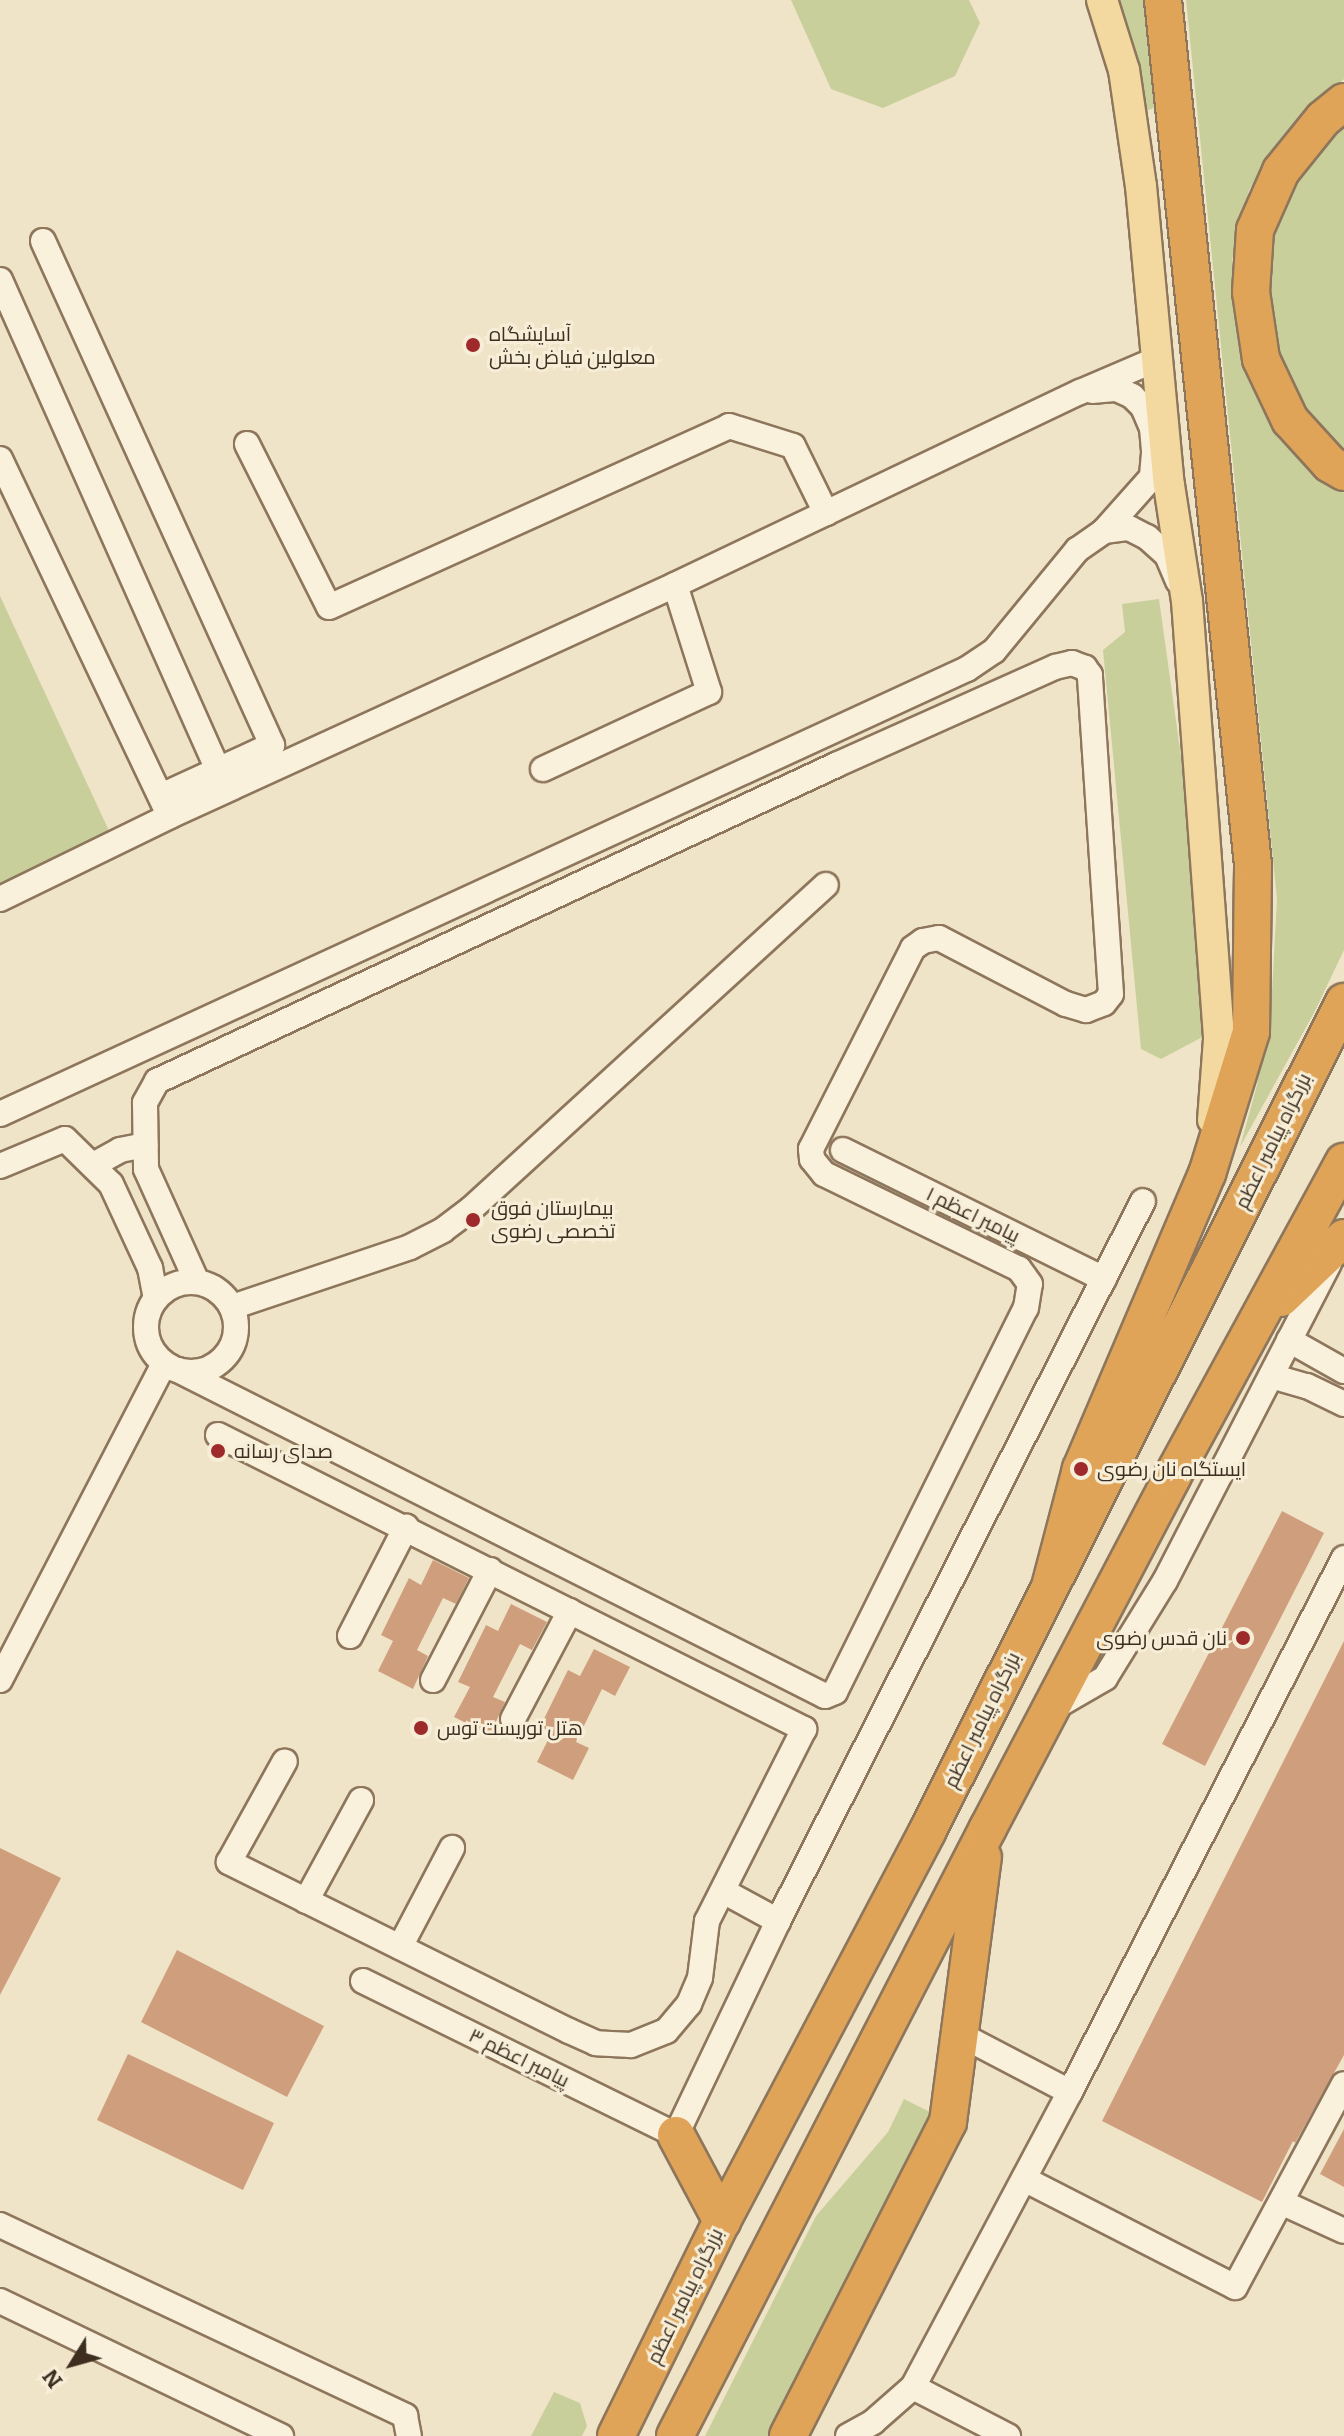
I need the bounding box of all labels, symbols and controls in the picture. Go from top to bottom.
place label: آسایشگاه معلولین فیاض بخش [489,322,656,369]
marker: آسایشگاه معلولین فیاض بخش [464,336,482,354]
street label: بزرگراه پیامبر اعظم [1230,1069,1316,1213]
street label: پیامبر اعظم ۱ [922,1182,1024,1248]
place label: بیمارستان فوق تخصصی رضوی [491,1196,615,1243]
marker: بیمارستان فوق تخصصی رضوی [462,1209,484,1231]
place label: صدای رسانه [234,1439,333,1463]
marker: صدای رسانه [209,1442,227,1460]
place label: ایستگاه نان رضوی [1097,1457,1246,1481]
marker: ایستگاه نان رضوی [1072,1460,1090,1478]
place label: نان قدس رضوی [1096,1626,1227,1650]
marker: نان قدس رضوی [1234,1629,1252,1647]
street label: بزرگراه پیامبر اعظم [939,1648,1025,1792]
place label: هتل توریست توس [437,1716,583,1740]
marker: هتل توریست توس [412,1719,430,1737]
street label: پیامبر اعظم ۳ [465,2023,573,2093]
street label: بزرگراه پیامبر اعظم [642,2224,728,2368]
north arrow [32,2324,112,2404]
text: N [37,2364,68,2394]

